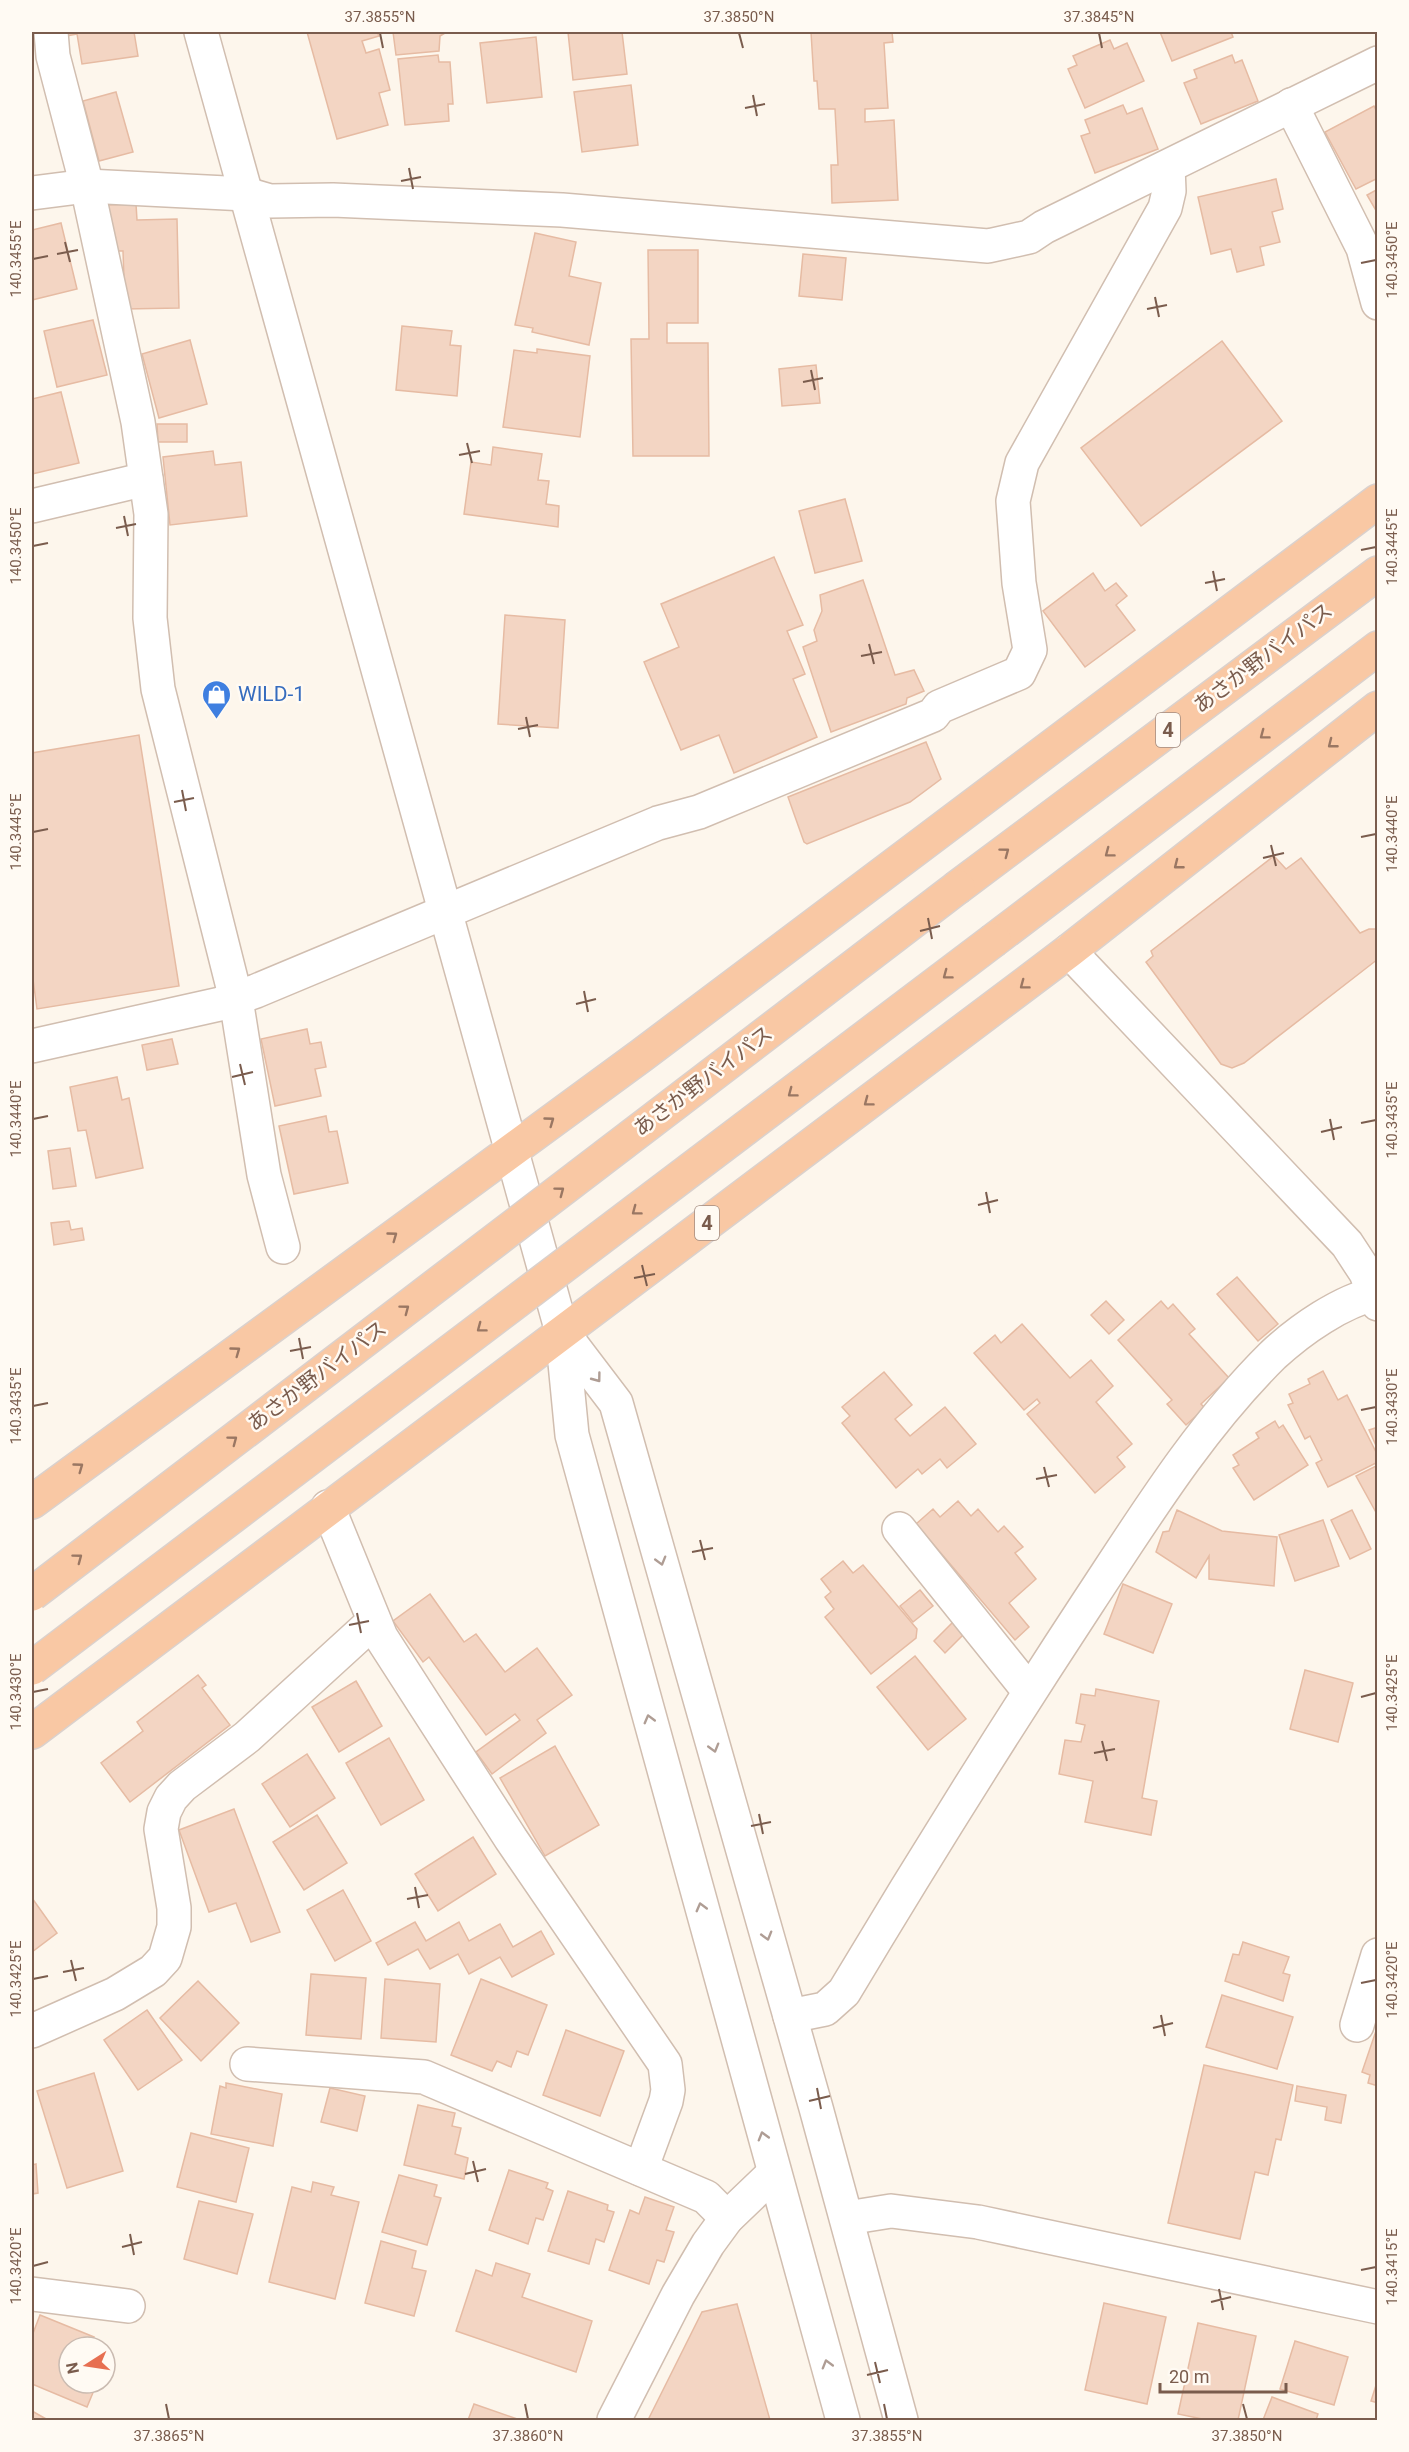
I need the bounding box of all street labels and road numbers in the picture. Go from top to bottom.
street label: あさか野バイパス [1189,598,1337,718]
road number: 4 [1156,713,1180,747]
street label: あさか野バイパス [629,1021,777,1141]
road number: 4 [695,1206,719,1240]
street label: あさか野バイパス [243,1316,391,1436]

